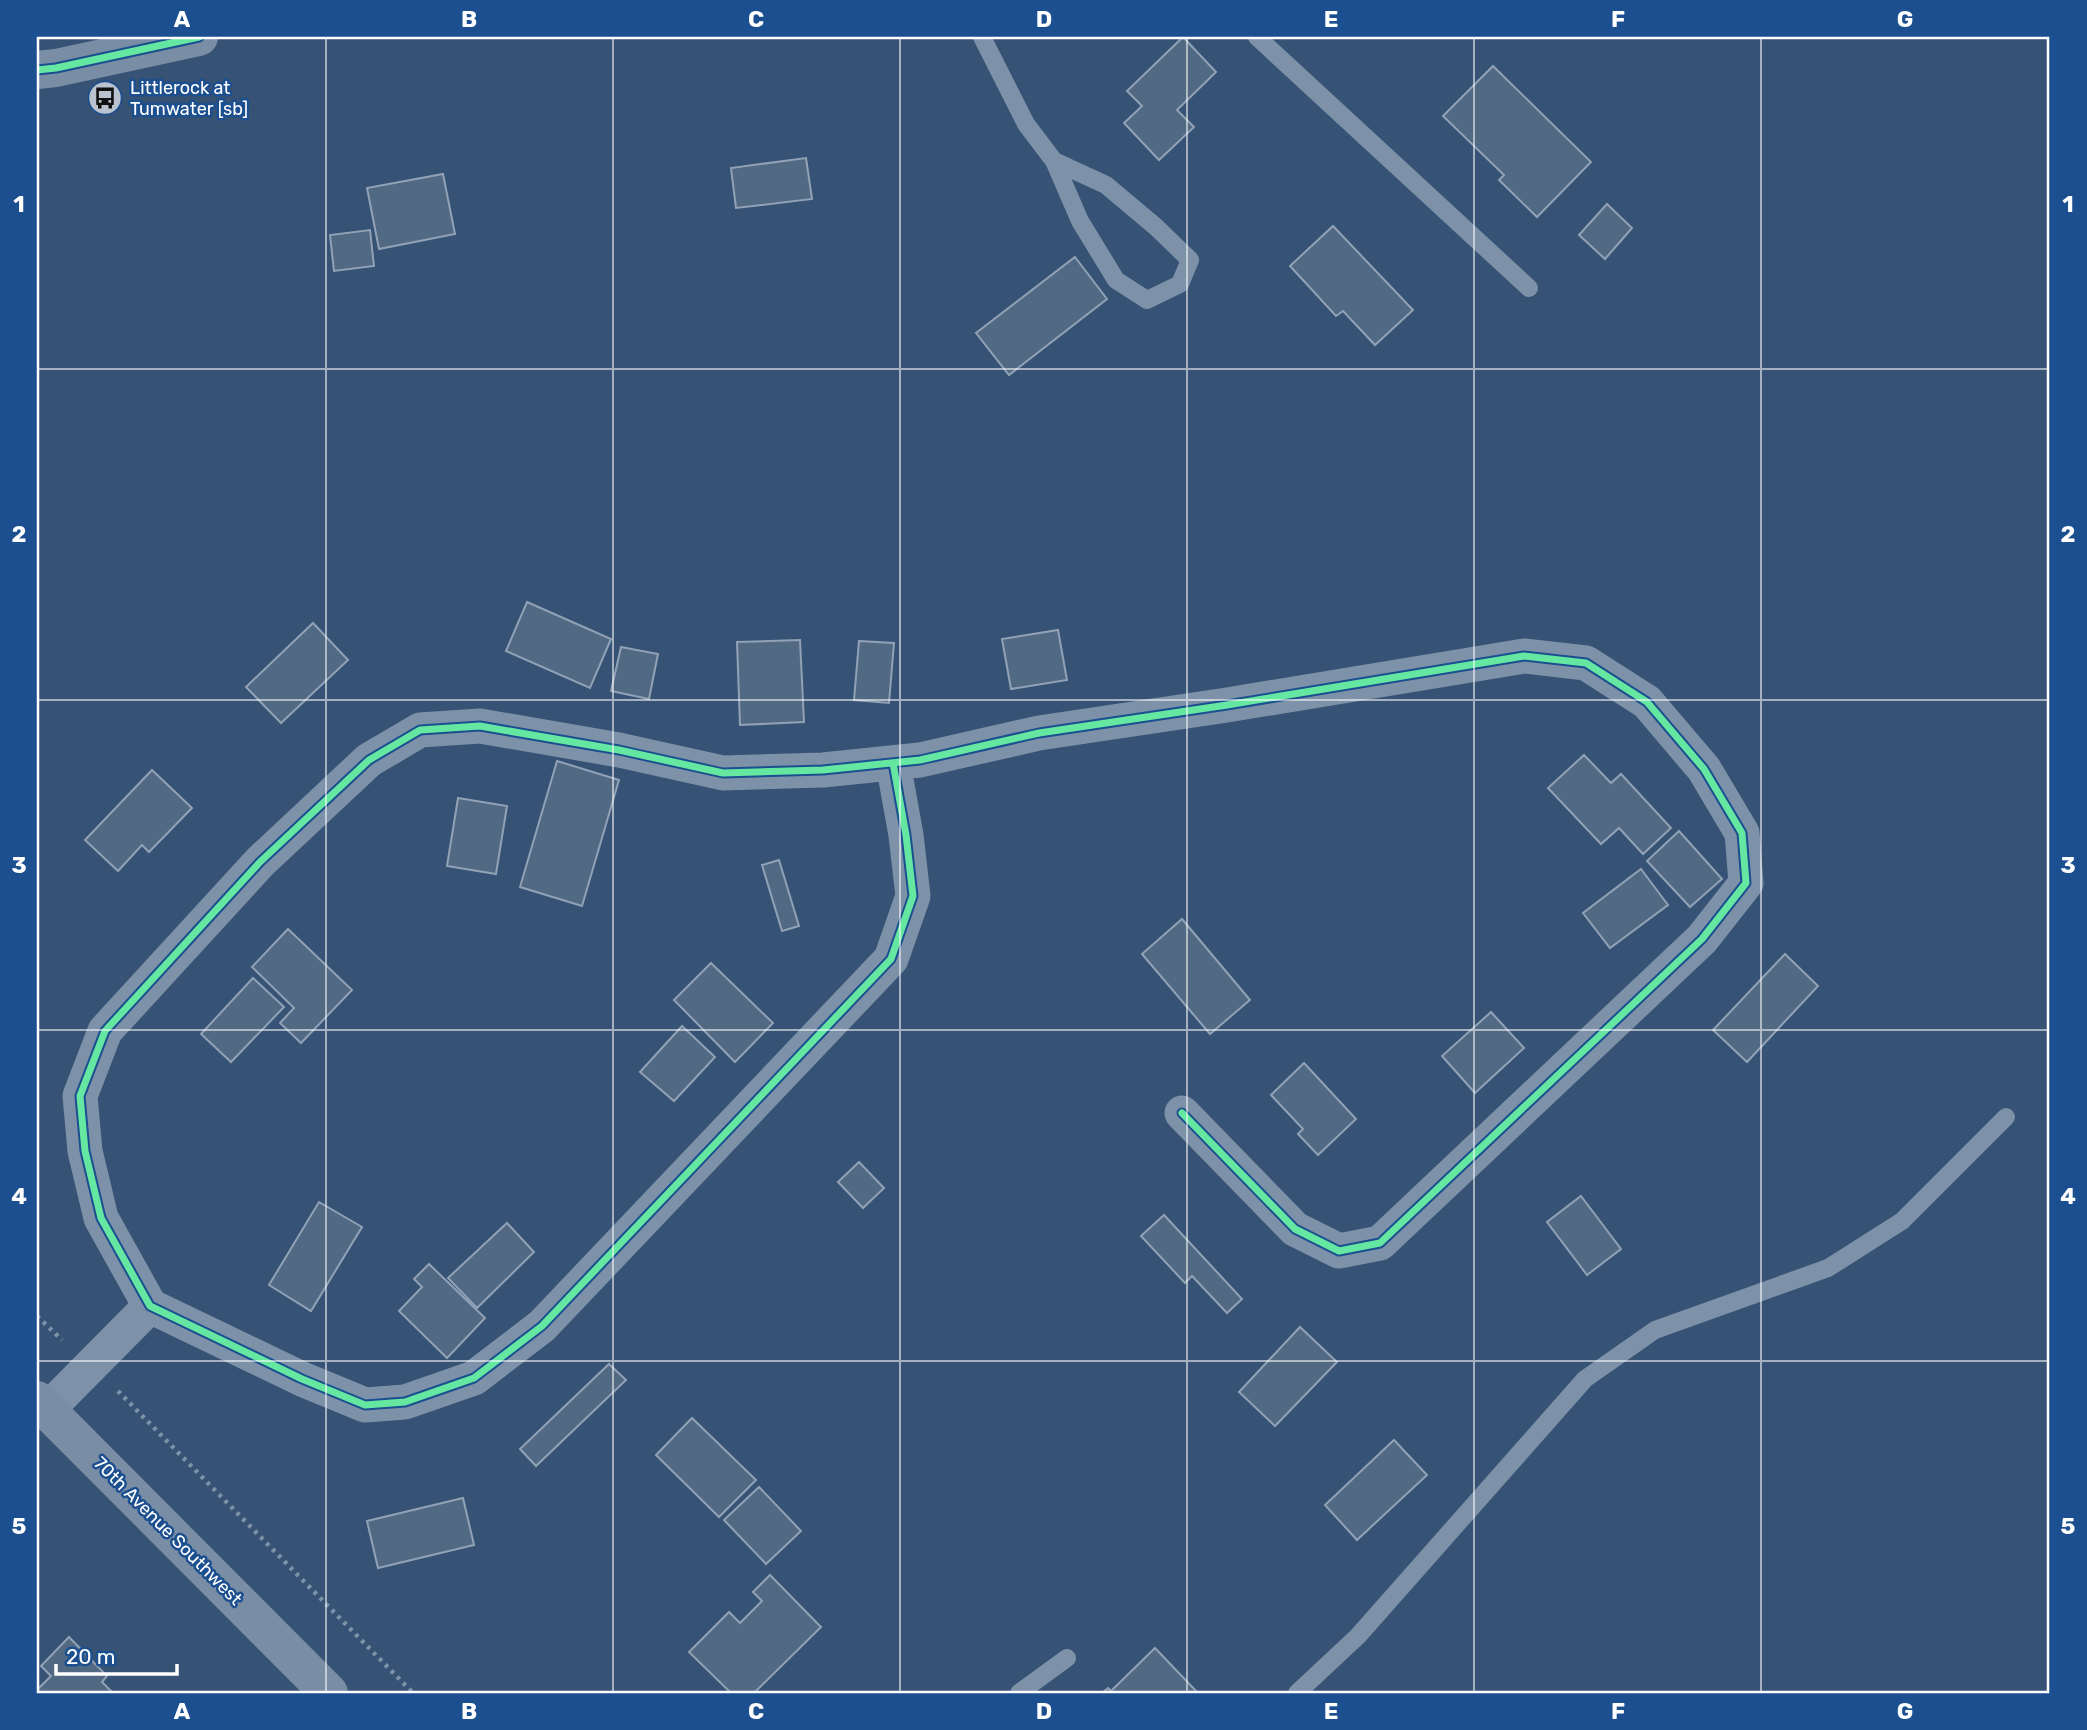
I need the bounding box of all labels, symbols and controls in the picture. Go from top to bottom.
text: A [174,5,191,33]
text: B [461,5,477,33]
text: C [748,5,764,33]
text: D [1036,5,1052,33]
text: E [1324,5,1338,33]
text: F [1611,5,1625,33]
text: G [1897,5,1913,33]
place label: Littlerock at Tumwater [sb] [130,77,248,120]
bus stop icon: Littlerock at Tumwater [sb] [86,79,124,117]
text: 1 [13,190,25,218]
text: 1 [2062,190,2074,218]
text: 2 [12,520,26,548]
text: 2 [2061,520,2075,548]
text: 3 [11,851,27,879]
text: 3 [2060,851,2076,879]
text: 4 [11,1182,27,1210]
text: 4 [2060,1182,2076,1210]
street label: 70th Avenue Southwest [89,1452,247,1610]
text: 5 [12,1512,27,1540]
text: 5 [2061,1512,2076,1540]
scale bar [56,1632,177,1676]
text: 20 m [66,1644,115,1669]
text: A [174,1697,191,1725]
text: B [461,1697,477,1725]
text: C [748,1697,764,1725]
text: D [1036,1697,1052,1725]
text: E [1324,1697,1338,1725]
text: F [1611,1697,1625,1725]
text: G [1897,1697,1913,1725]

